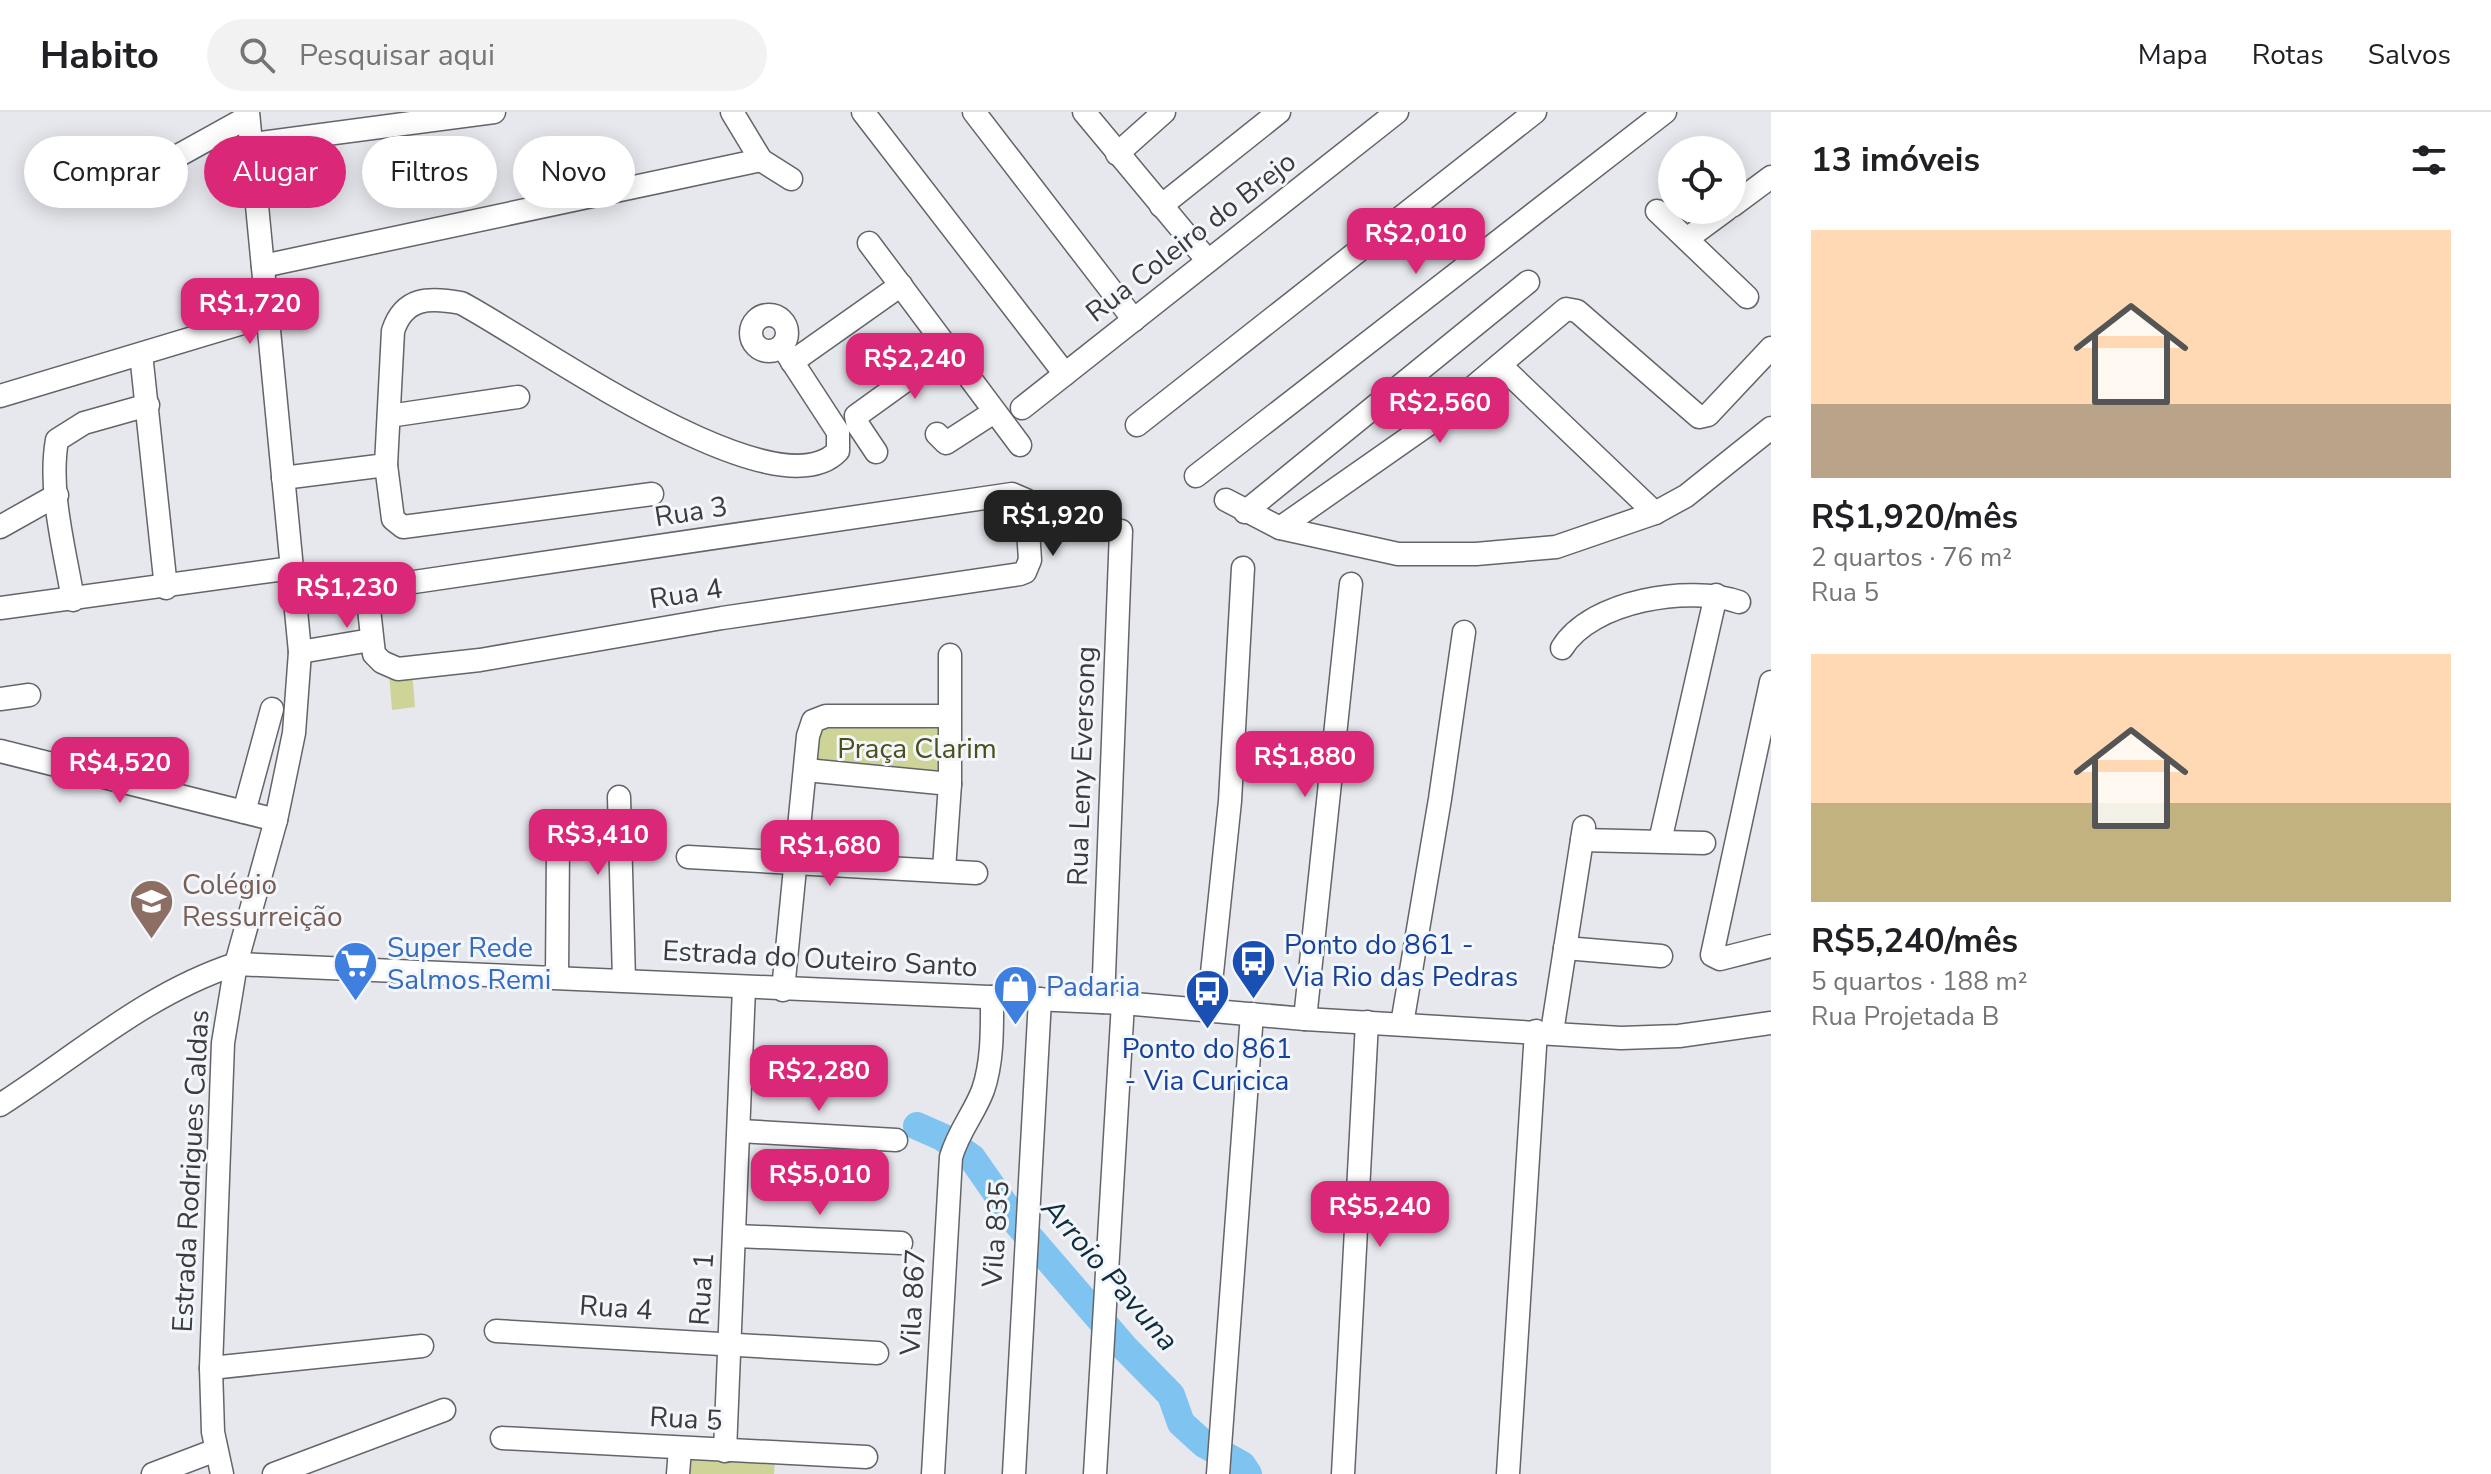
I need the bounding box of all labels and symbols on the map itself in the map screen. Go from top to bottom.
street label: Rua Coleiro do Brejo [1078,143,1304,331]
pin: R$2,010 [1342,208,1490,276]
pin: R$1,720 [176,278,324,346]
pin: R$2,240 [841,333,989,401]
pin: R$2,560 [1366,377,1514,445]
street label: Rua 3 [652,488,730,536]
pin: R$1,920 [979,490,1127,558]
pin: R$1,230 [273,562,421,630]
street label: Rua 4 [647,570,725,618]
street label: Rua Leny Eversong [1059,645,1105,887]
park label: Praça Clarim [837,730,997,768]
pin: R$1,880 [1231,731,1379,799]
pin: R$4,520 [46,737,194,805]
pin: R$3,410 [524,809,672,877]
pin: R$1,680 [756,820,904,888]
place label: Colégio Ressurreição [182,866,342,936]
school or university icon: Colégio Ressurreição [127,877,175,940]
place label: Ponto do 861 - Via Rio das Pedras [1283,926,1518,996]
place label: Super Rede Salmos Remi [387,929,551,999]
street label: Estrada do Outeiro Santo [661,932,979,986]
bus stop icon: Ponto do 861 - Via Rio das Pedras [1229,937,1277,1000]
supermarket icon: Super Rede Salmos Remi [332,940,380,1003]
shop icon: Padaria [991,963,1039,1026]
place label: Padaria [1046,968,1140,1006]
bus stop icon: Ponto do 861 - Via Curicica [1183,968,1231,1031]
street label: Estrada Rodrigues Caldas [164,1009,218,1333]
place label: Ponto do 861 - Via Curicica [1122,1030,1292,1100]
pin: R$2,280 [745,1045,893,1113]
pin: R$5,010 [746,1149,894,1217]
street label: Vila 835 [973,1180,1019,1289]
pin: R$5,240 [1306,1181,1454,1249]
water label: Arroio Pavuna [1031,1189,1188,1360]
street label: Vila 867 [891,1248,935,1357]
street label: Rua 1 [680,1251,724,1327]
street label: Rua 4 [578,1286,654,1330]
street label: Rua 5 [648,1398,724,1440]

